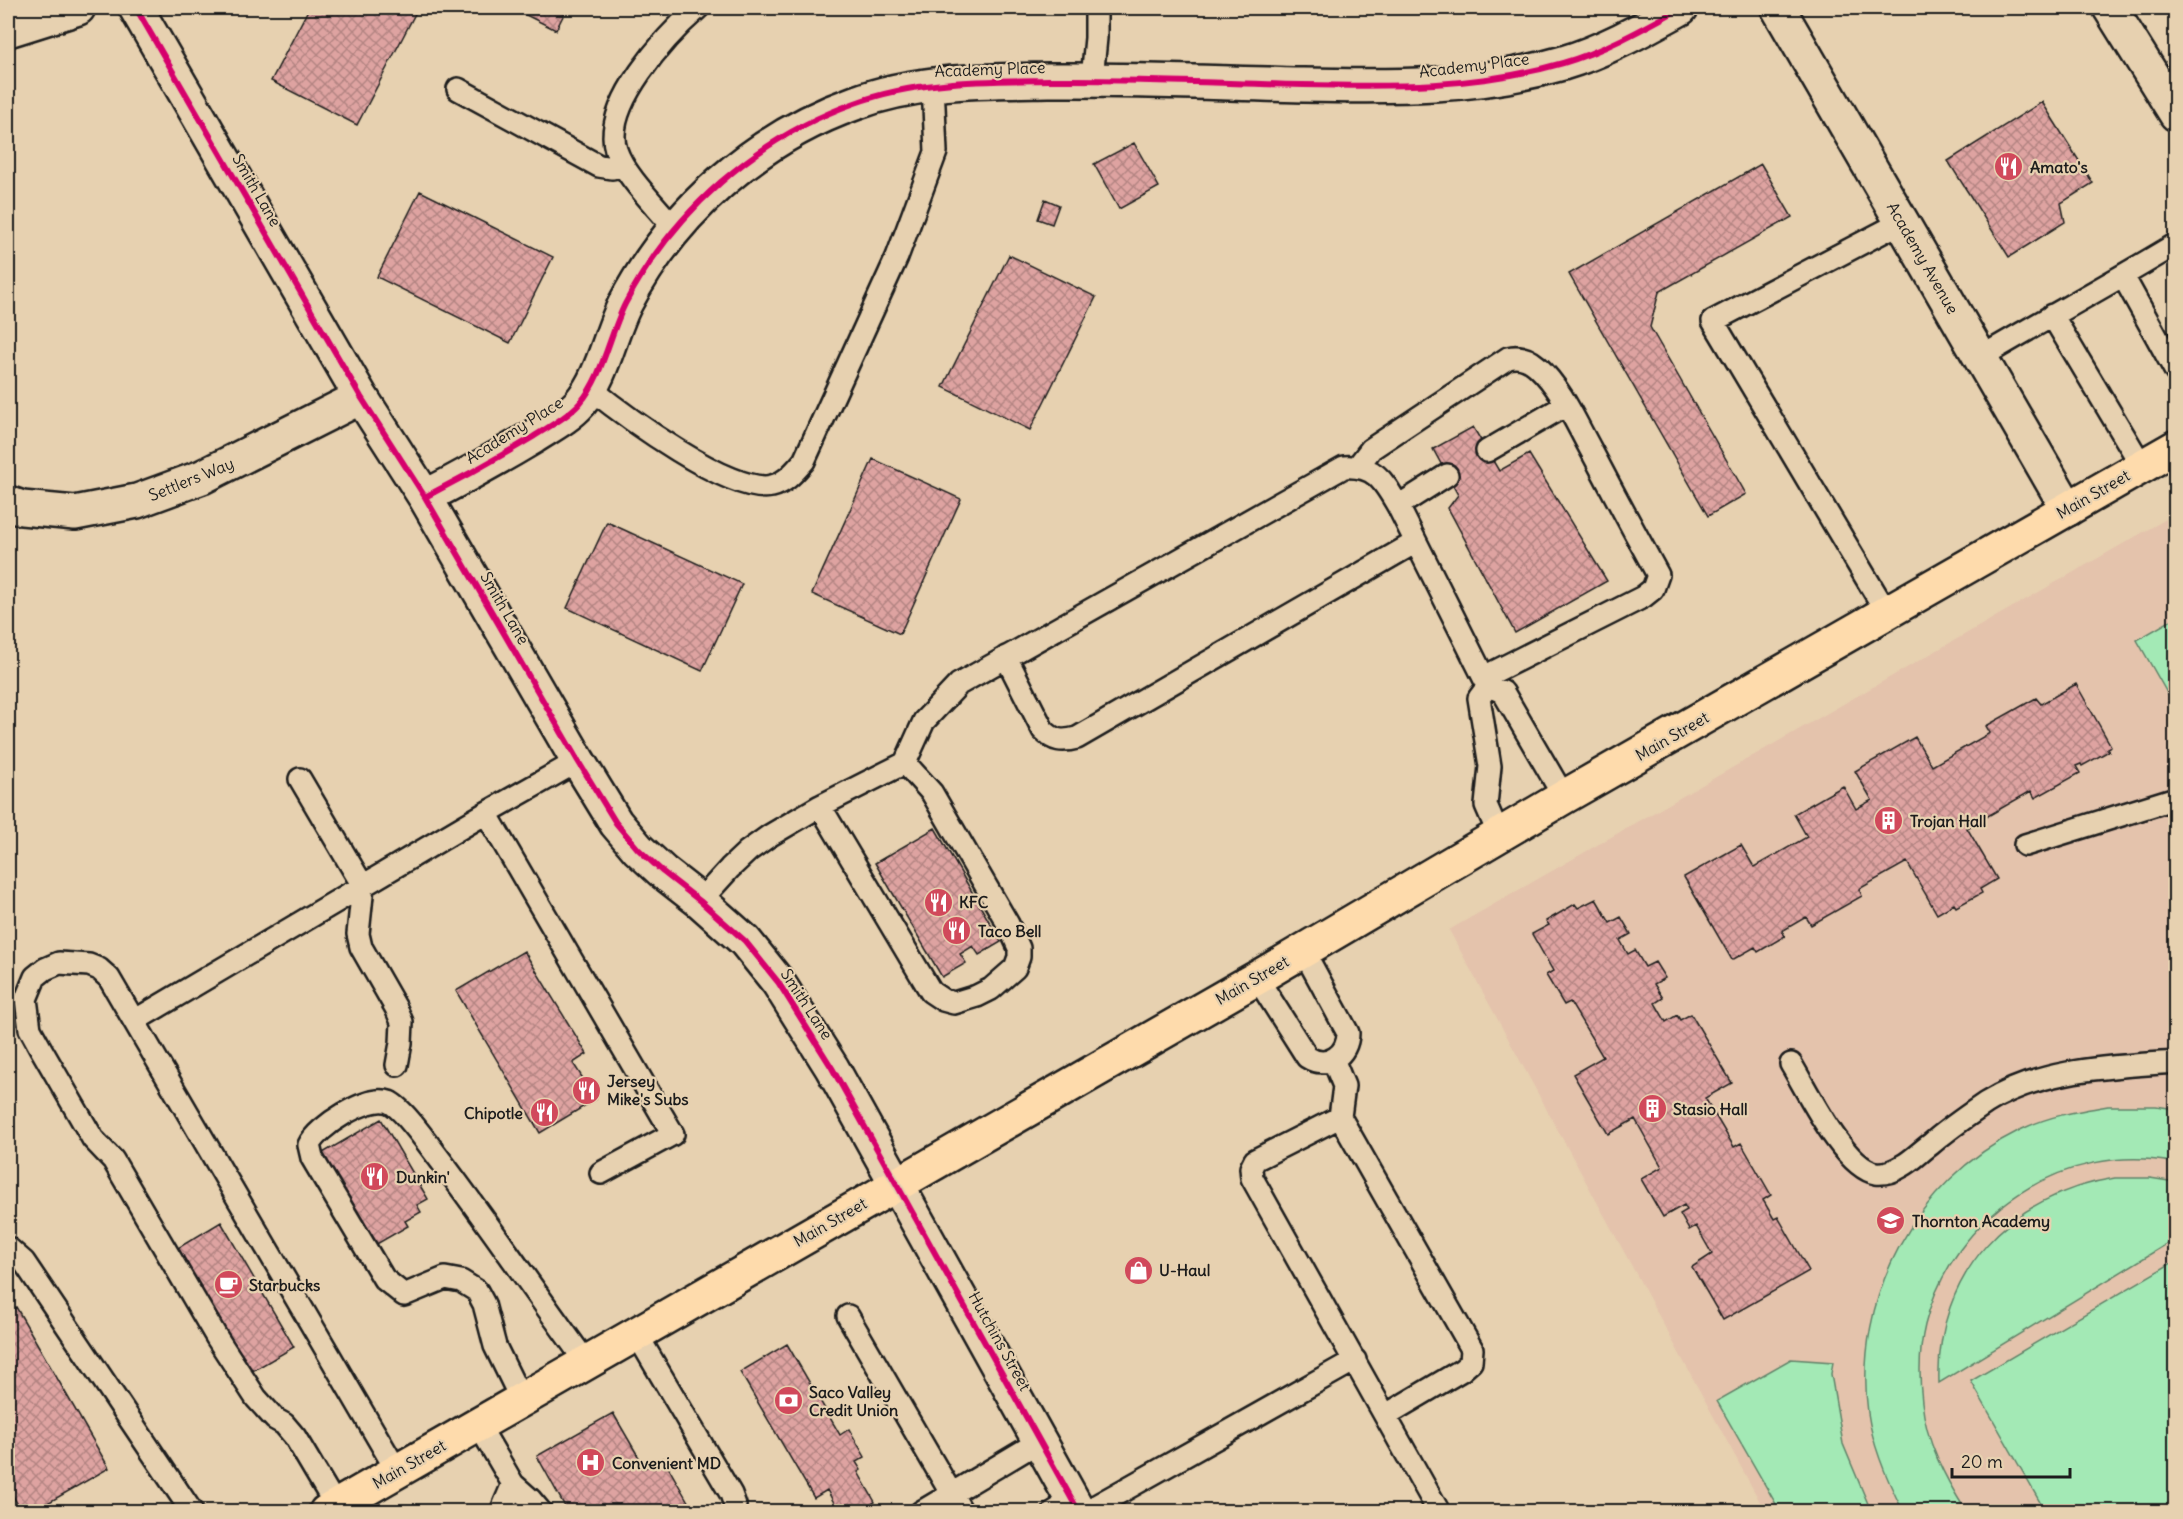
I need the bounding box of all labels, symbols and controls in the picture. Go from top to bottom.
street label: Academy Place [1418,48,1530,82]
street label: Academy Place [934,57,1046,81]
street label: Smith Lane [228,150,286,230]
restaurant icon: Amato's [1993,151,2025,183]
place label: Amato's [2030,157,2088,177]
street label: Academy Avenue [1883,199,1963,317]
street label: Academy Place [462,392,566,468]
street label: Settlers Way [145,453,237,505]
street label: Main Street [2053,465,2134,523]
street label: Smith Lane [476,568,534,648]
street label: Main Street [1632,707,1713,765]
building icon: Trojan Hall [1873,805,1905,837]
place label: Trojan Hall [1910,811,1986,831]
restaurant icon: KFC [922,886,954,918]
place label: KFC [959,892,989,912]
restaurant icon: Taco Bell [941,915,973,947]
place label: Taco Bell [978,921,1041,941]
street label: Main Street [1212,951,1293,1009]
street label: Smith Lane [777,965,837,1043]
place label: Jersey Mike's Subs [607,1071,689,1109]
restaurant icon: Jersey Mike's Subs [570,1074,602,1106]
building icon: Stasio Hall [1636,1093,1668,1125]
restaurant icon: Chipotle [528,1097,560,1129]
place label: Stasio Hall [1673,1099,1748,1119]
place label: Chipotle [464,1103,523,1124]
restaurant icon: Dunkin' [359,1161,391,1193]
place label: Dunkin' [396,1167,450,1187]
street label: Main Street [790,1193,871,1251]
school or university icon: Thornton Academy [1875,1205,1907,1237]
place label: Thornton Academy [1912,1211,2050,1232]
shop icon: U-Haul [1122,1254,1154,1286]
place label: U-Haul [1159,1260,1210,1280]
cafe icon: Starbucks [212,1269,244,1301]
place label: Starbucks [249,1275,320,1295]
street label: Hutchins Street [965,1288,1036,1395]
place label: Saco Valley Credit Union [809,1382,898,1420]
bank icon: Saco Valley Credit Union [772,1385,804,1417]
street label: Main Street [369,1435,450,1493]
scale bar [1952,1441,2070,1479]
hospital icon: Convenient MD [575,1447,607,1479]
text: 20 m [1961,1450,2003,1473]
place label: Convenient MD [612,1453,721,1473]

